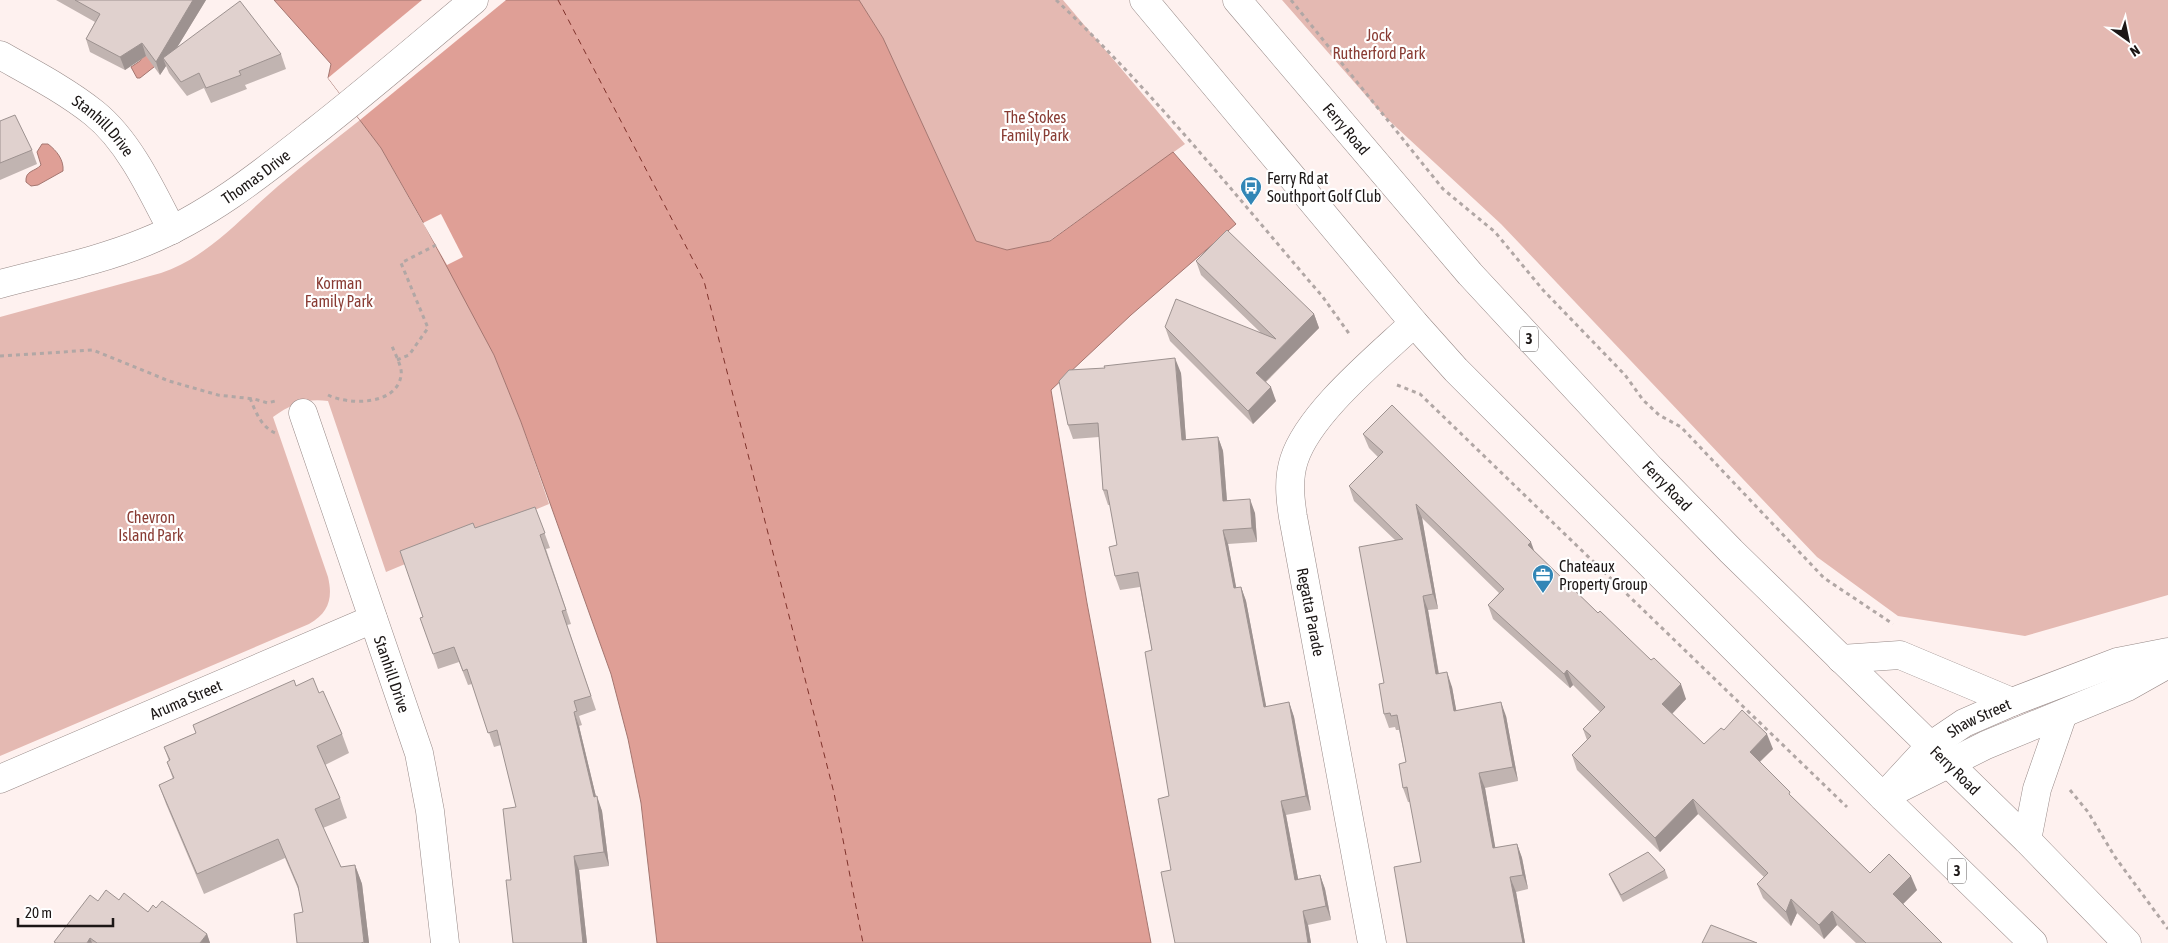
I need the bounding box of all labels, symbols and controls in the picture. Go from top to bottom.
north arrow [2103,15,2153,65]
park label: Jock Rutherford Park [1332,26,1426,62]
text: N [2127,42,2143,60]
street label: Stanhill Drive [69,91,138,160]
street label: Ferry Road [1319,99,1374,158]
park label: The Stokes Family Park [1001,108,1069,145]
street label: Thomas Drive [218,146,293,207]
place label: Ferry Rd at Southport Golf Club [1267,169,1381,206]
bus stop icon: Ferry Rd at Southport Golf Club [1239,175,1263,206]
park label: Korman Family Park [305,274,373,311]
road number: 3 [1520,326,1538,352]
street label: Ferry Road [1639,457,1695,514]
park label: Chevron Island Park [118,508,184,544]
place label: Chateaux Property Group [1559,557,1648,594]
office icon: Chateaux Property Group [1531,563,1555,594]
street label: Regatta Parade [1293,566,1328,658]
street label: Stanhill Drive [371,634,414,715]
street label: Aruma Street [147,676,225,723]
street label: Shaw Street [1943,695,2014,741]
street label: Ferry Road [1927,742,1984,798]
road number: 3 [1948,858,1966,884]
scale bar [18,896,112,928]
text: 20 m [25,904,52,921]

